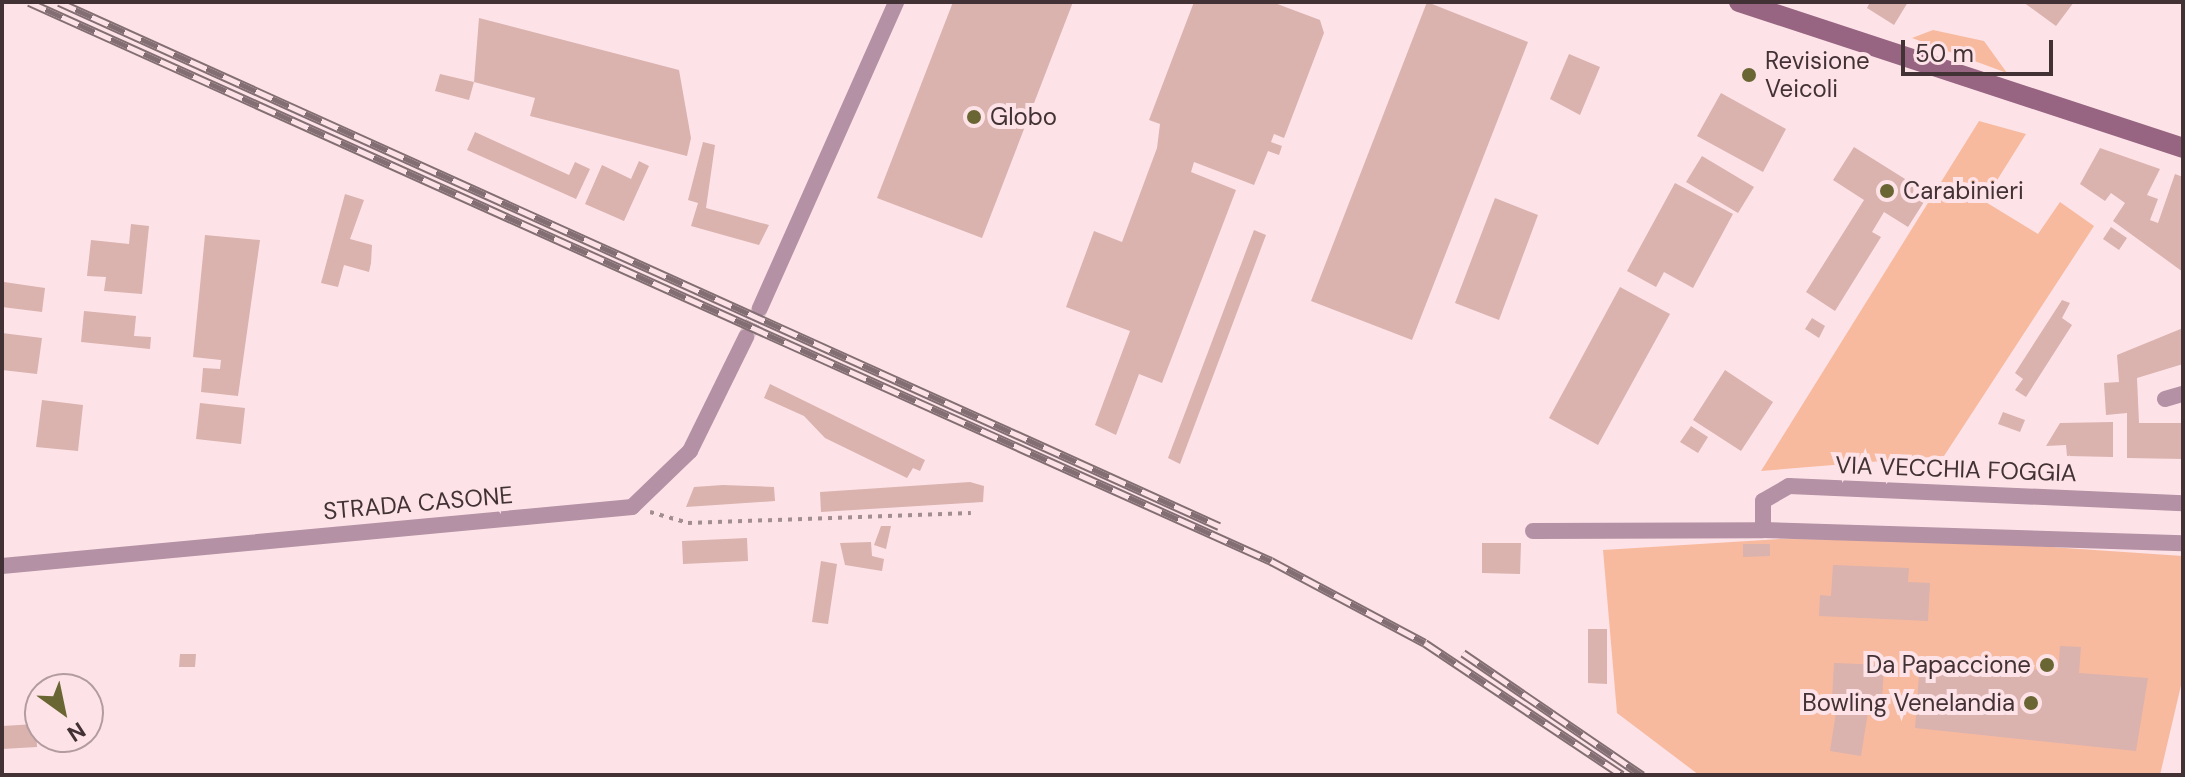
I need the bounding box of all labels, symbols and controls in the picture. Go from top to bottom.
scale bar [1905,24,2057,74]
text: 50 m [1915,38,1974,69]
place label: Revisione Veicoli [1765,47,1870,103]
marker: Revisione Veicoli [1740,66,1758,84]
place label: Globo [990,103,1057,131]
marker: Globo [965,108,983,126]
place label: Carabinieri [1903,177,2024,205]
marker: Carabinieri [1878,182,1896,200]
street label: VIA VECCHIA FOGGIA [1835,450,2077,488]
street label: STRADA CASONE [322,480,514,526]
place label: Da Papaccione [1866,651,2031,679]
marker: Da Papaccione [2038,656,2056,674]
north arrow [24,673,104,753]
place label: Bowling Venelandia [1802,689,2015,717]
marker: Bowling Venelandia [2022,694,2040,712]
text: N [62,715,91,748]

